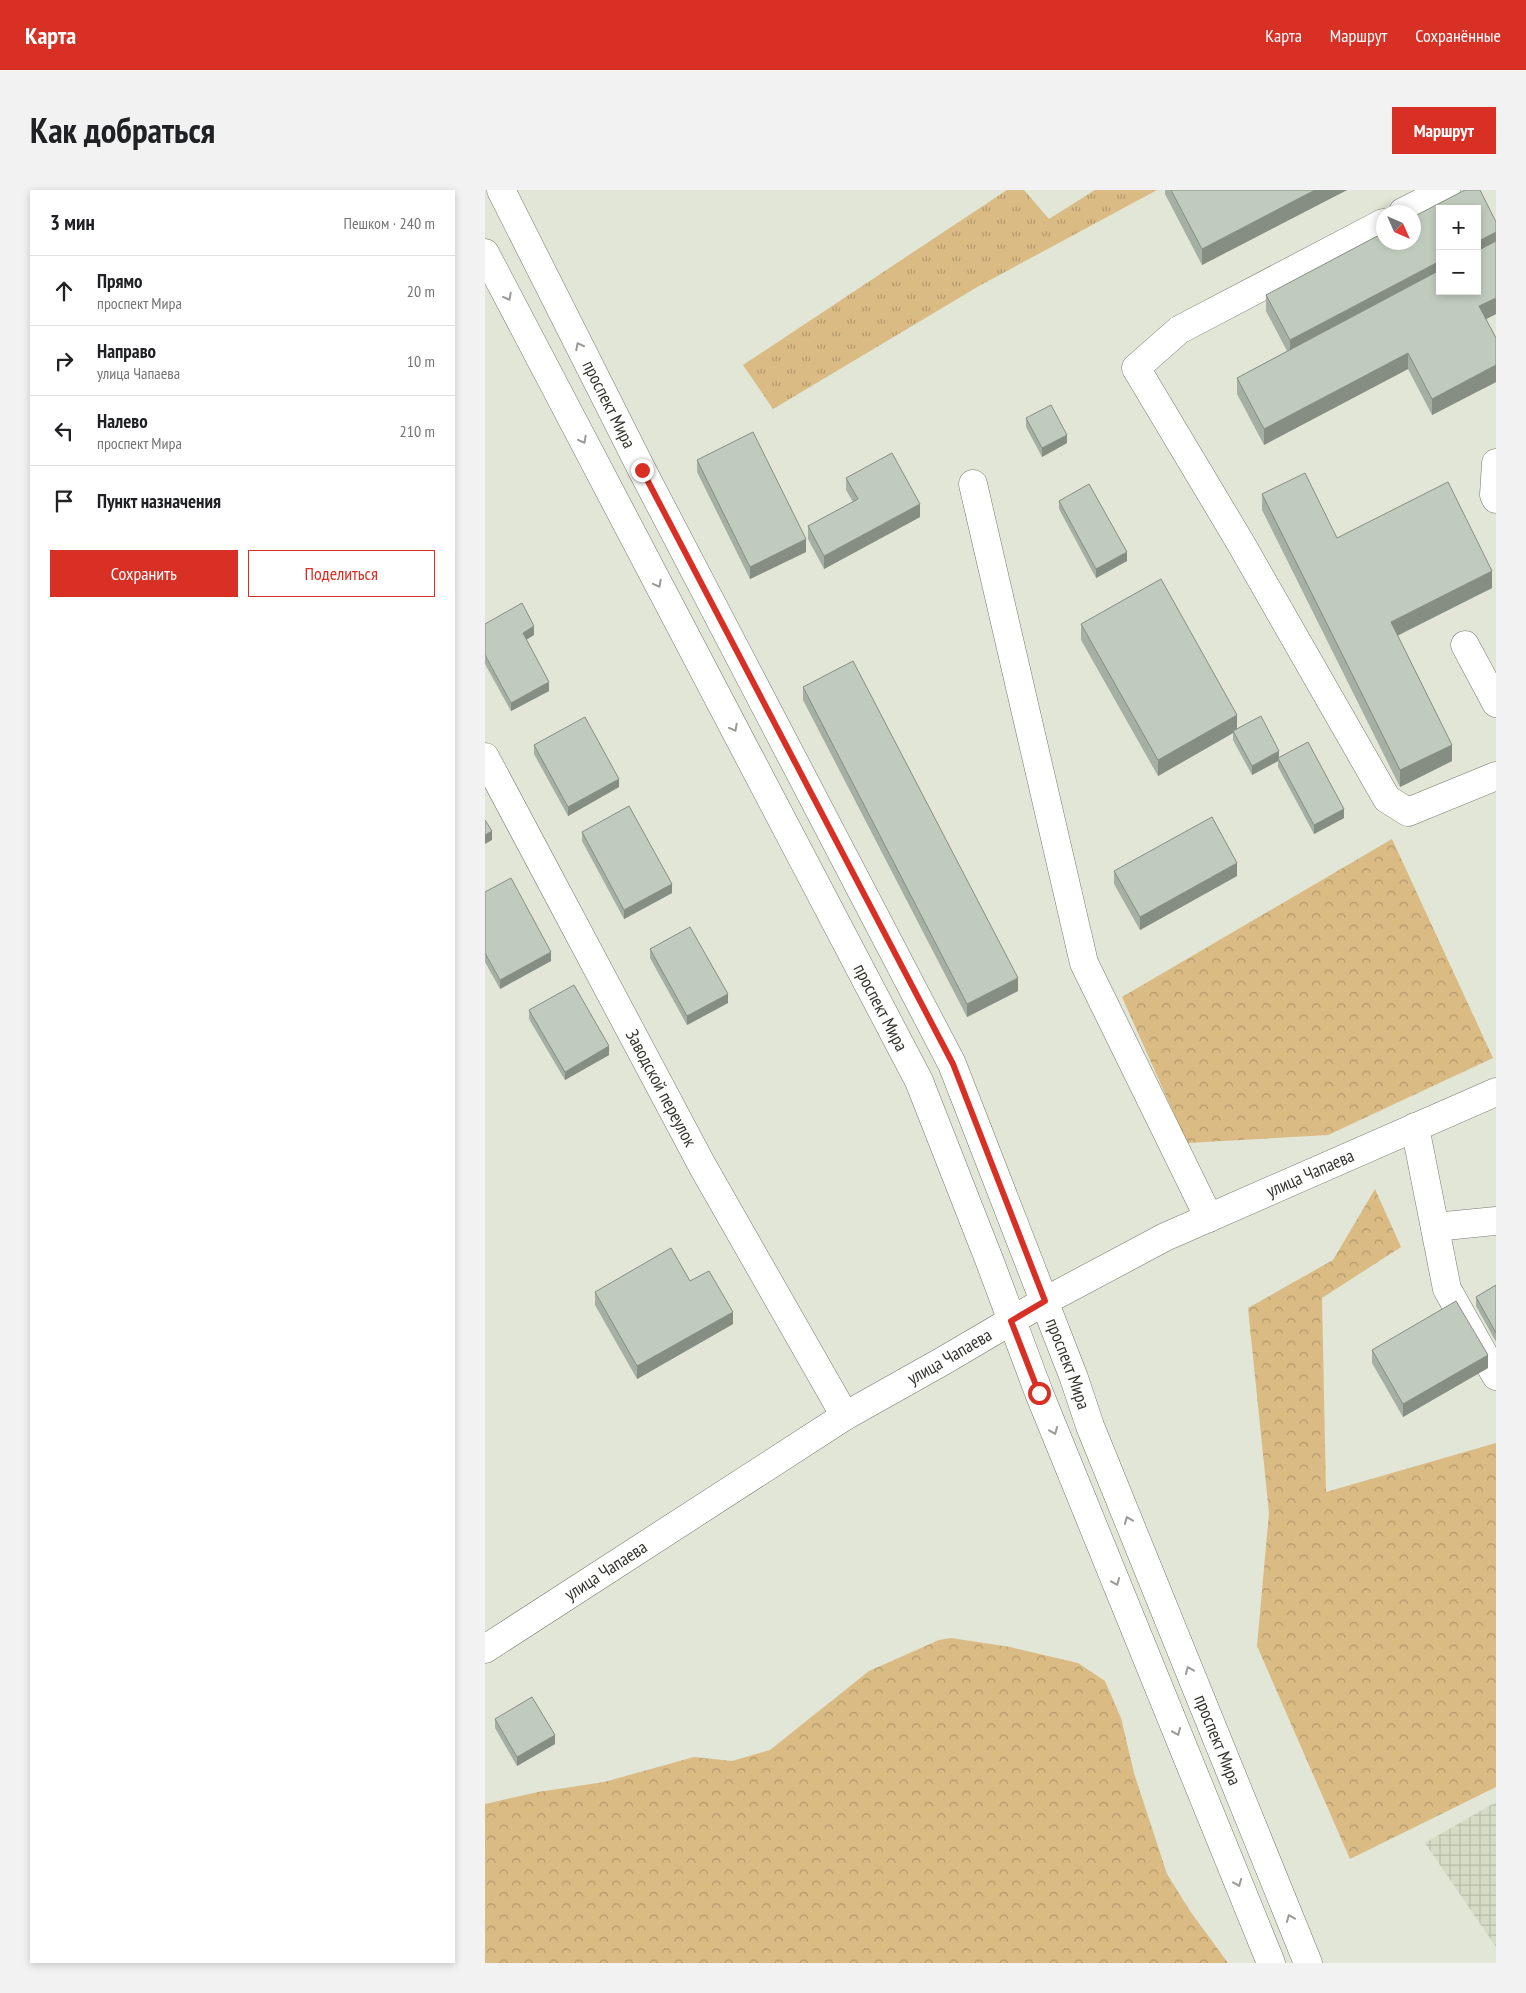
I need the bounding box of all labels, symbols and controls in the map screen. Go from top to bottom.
text: Карта [25,20,76,51]
text: Карта [1265,24,1302,47]
text: Маршрут [1330,24,1387,47]
text: Сохранённые [1415,24,1501,47]
text: Как добраться [30,107,215,153]
button: Маршрут [1392,107,1496,154]
north arrow [1376,205,1421,250]
map controls [1436,205,1481,295]
button: + [1436,205,1481,250]
text: 3 мин [50,209,95,236]
text: Пешком · 240 m [344,213,435,233]
button: − [1436,250,1481,295]
text: Прямо [97,269,142,293]
icon: ahead [50,277,78,305]
text: 20 m [407,281,435,301]
one-way arrow [502,291,512,300]
text: проспект Мира [97,293,182,313]
text: Направо [97,339,156,363]
one-way arrow [575,342,586,351]
icon: right [50,347,78,375]
text: 10 m [407,351,435,371]
street label: проспект Мира [578,356,641,452]
text: улица Чапаева [97,363,180,383]
text: Налево [97,409,148,433]
icon: left [50,417,78,445]
text: 210 m [400,421,435,441]
text: проспект Мира [97,433,182,453]
one-way arrow [577,435,587,444]
route end [631,459,654,482]
icon: arrive [50,487,78,515]
text: Пункт назначения [97,489,221,513]
button: Сохранить [50,550,238,597]
button: Поделиться [248,550,435,597]
one-way arrow [652,579,662,588]
one-way arrow [728,723,738,732]
street label: проспект Мира [849,960,913,1055]
street label: Заводской переулок [621,1025,702,1151]
street label: улица Чапаева [1262,1144,1357,1202]
street label: проспект Мира [1041,1315,1096,1412]
street label: улица Чапаева [903,1323,996,1390]
route start [1028,1382,1051,1405]
one-way arrow [1048,1426,1058,1435]
one-way arrow [1124,1516,1134,1524]
street label: улица Чапаева [560,1535,651,1605]
one-way arrow [1109,1577,1120,1586]
one-way arrow [1185,1666,1196,1675]
street label: проспект Мира [1189,1691,1247,1789]
one-way arrow [1171,1727,1181,1736]
one-way arrow [1233,1878,1243,1886]
one-way arrow [1286,1914,1296,1923]

